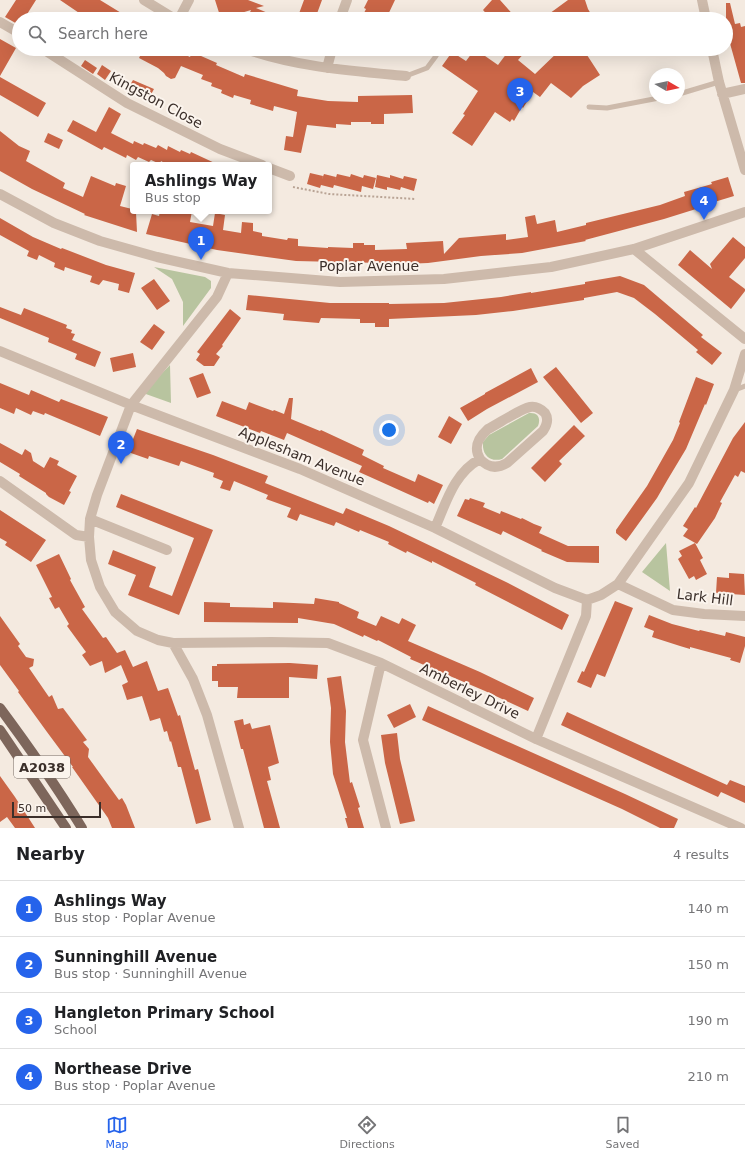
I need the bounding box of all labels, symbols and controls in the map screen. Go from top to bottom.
search box [12,12,733,56]
icon: search [26,23,48,45]
text: Search here [58,25,148,43]
north arrow [649,68,685,104]
street label: Kingston Close [106,69,206,131]
pin: 3 [507,78,533,111]
popup [130,162,272,214]
text: Ashlings Way [145,172,257,190]
pin: 4 [691,187,717,220]
text: Bus stop [145,190,201,205]
pin: 1 [188,227,214,260]
street label: Poplar Avenue [319,258,419,274]
your location [379,420,399,440]
street label: Applesham Avenue [237,423,367,489]
pin: 2 [108,431,134,464]
street label: Lark Hill [676,586,734,608]
street label: Amberley Drive [417,660,523,722]
road number: A2038 [14,756,70,778]
scale bar [12,800,101,819]
text: 50 m [18,802,46,815]
text: Nearby [16,844,85,864]
text: 4 results [673,847,729,862]
text: Ashlings Way [54,892,167,910]
text: 1 [24,901,34,916]
text: 140 m [687,901,729,916]
text: Bus stop · Poplar Avenue [54,910,215,925]
text: Sunninghill Avenue [54,948,217,966]
text: 2 [24,957,34,972]
text: 150 m [687,957,729,972]
text: Bus stop · Sunninghill Avenue [54,966,247,981]
text: Hangleton Primary School [54,1004,275,1022]
text: 3 [24,1013,34,1028]
text: 190 m [687,1013,729,1028]
text: School [54,1022,97,1037]
text: Northease Drive [54,1060,192,1078]
text: 4 [24,1069,34,1084]
text: 210 m [687,1069,729,1084]
text: Bus stop · Poplar Avenue [54,1078,215,1093]
tab: Map [105,1114,129,1151]
tab: Directions [339,1114,395,1151]
tab: Saved [606,1114,640,1151]

